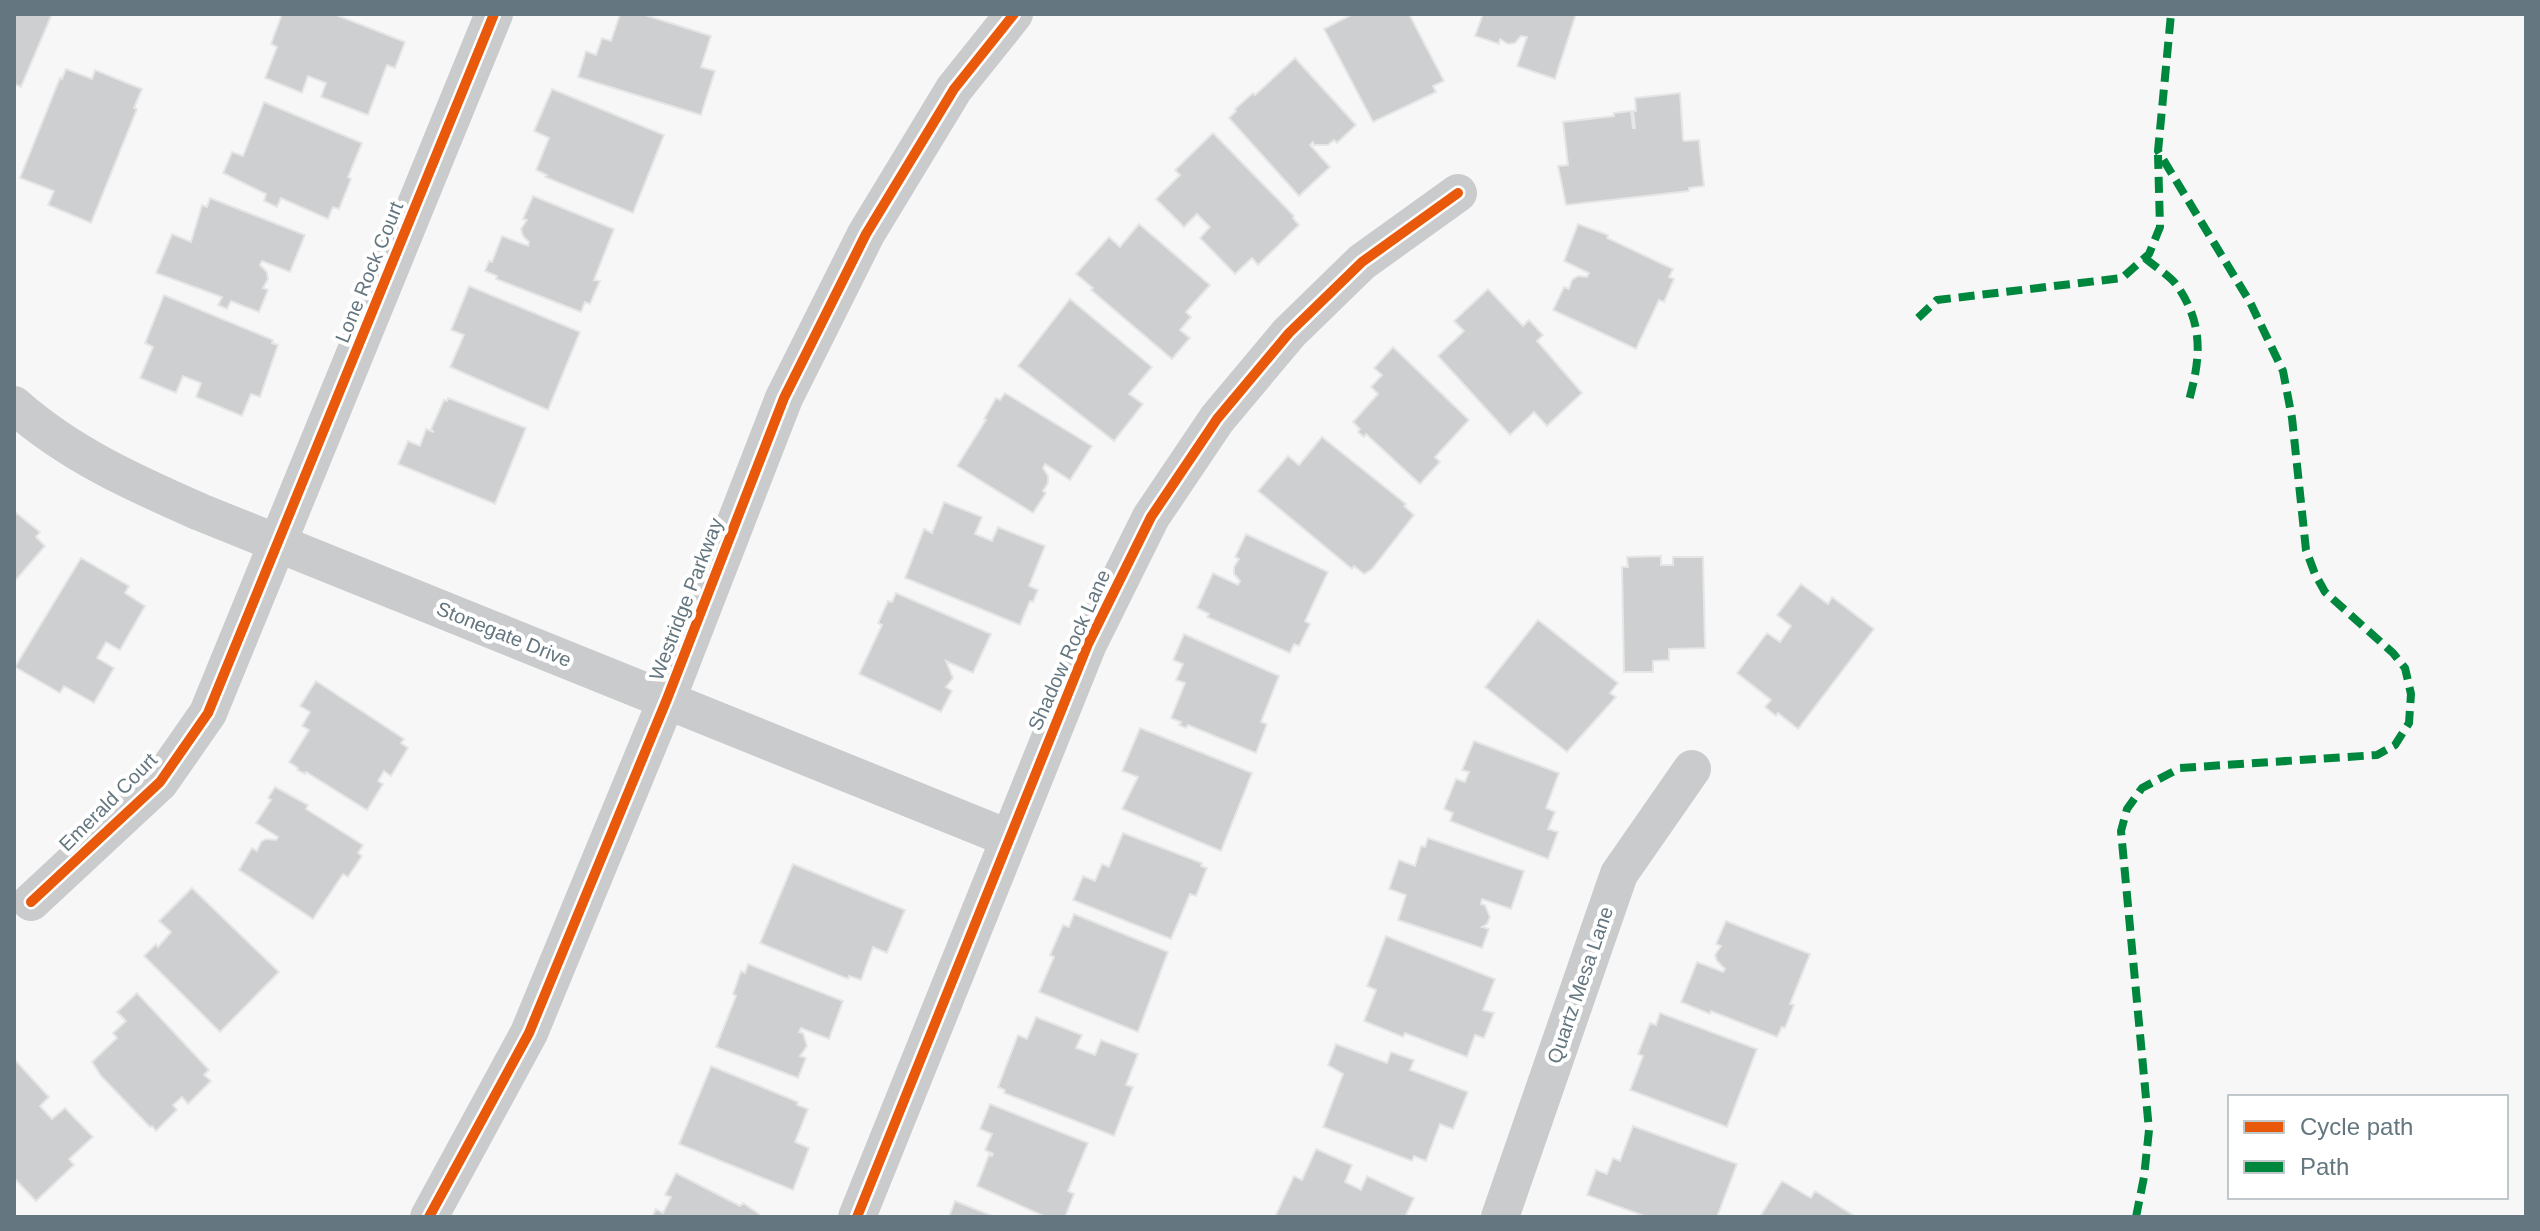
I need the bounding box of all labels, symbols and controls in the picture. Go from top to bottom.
street label: Lone Rock Court [331,198,407,346]
street label: Westridge Parkway [645,515,727,683]
street label: Shadow Rock Lane [1024,566,1114,734]
street label: Stonegate Drive [433,597,575,671]
street label: Emerald Court [55,748,162,855]
street label: Quartz Mesa Lane [1543,904,1617,1066]
legend [2228,1095,2508,1199]
text: Cycle path [2300,1113,2413,1140]
text: Path [2300,1153,2349,1180]

